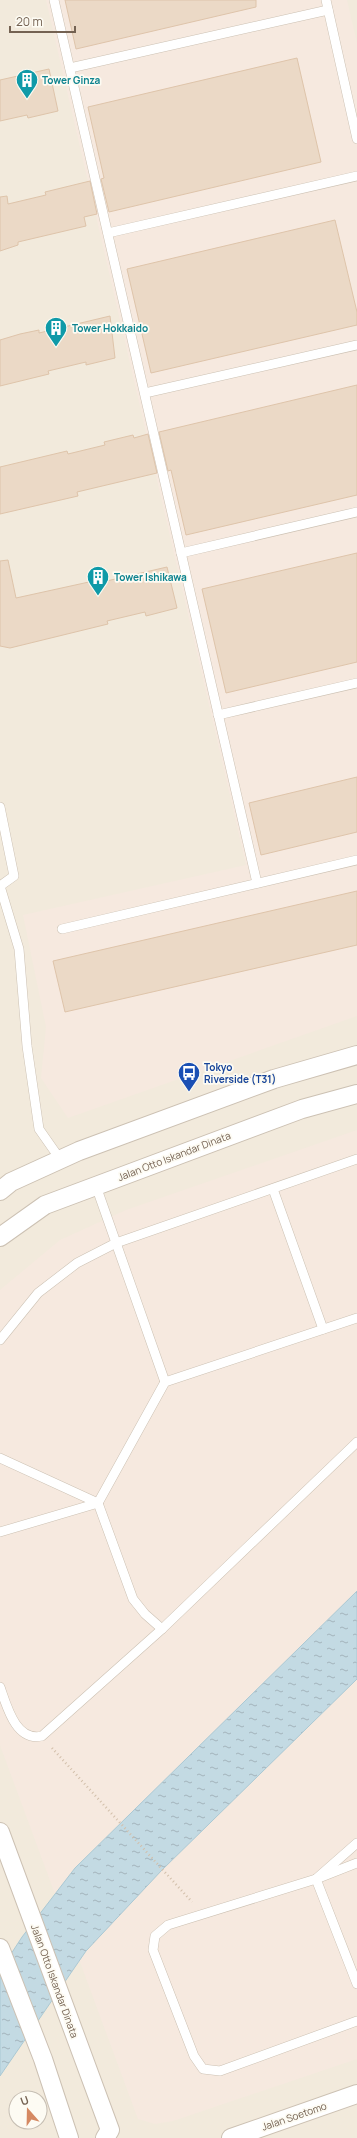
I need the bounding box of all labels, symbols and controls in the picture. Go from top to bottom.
scale bar [10,8,75,34]
text: 20 m [16,13,43,30]
building icon: Tower Ginza [14,67,40,100]
place label: Tower Ginza [42,73,100,87]
building icon: Tower Hokkaido [43,315,69,348]
place label: Tower Hokkaido [72,321,148,335]
building icon: Tower Ishikawa [85,564,111,597]
place label: Tower Ishikawa [114,570,187,584]
bus stop icon: Tokyo Riverside (T31) [176,1060,202,1093]
place label: Tokyo Riverside (T31) [204,1060,276,1086]
street label: Jalan Otto Iskandar Dinata [116,1128,232,1184]
street label: Jalan Otto Iskandar Dinata [28,1922,82,2040]
north arrow [8,2090,48,2130]
text: U [18,2092,31,2109]
street label: Jalan Soetomo [260,2098,329,2134]

